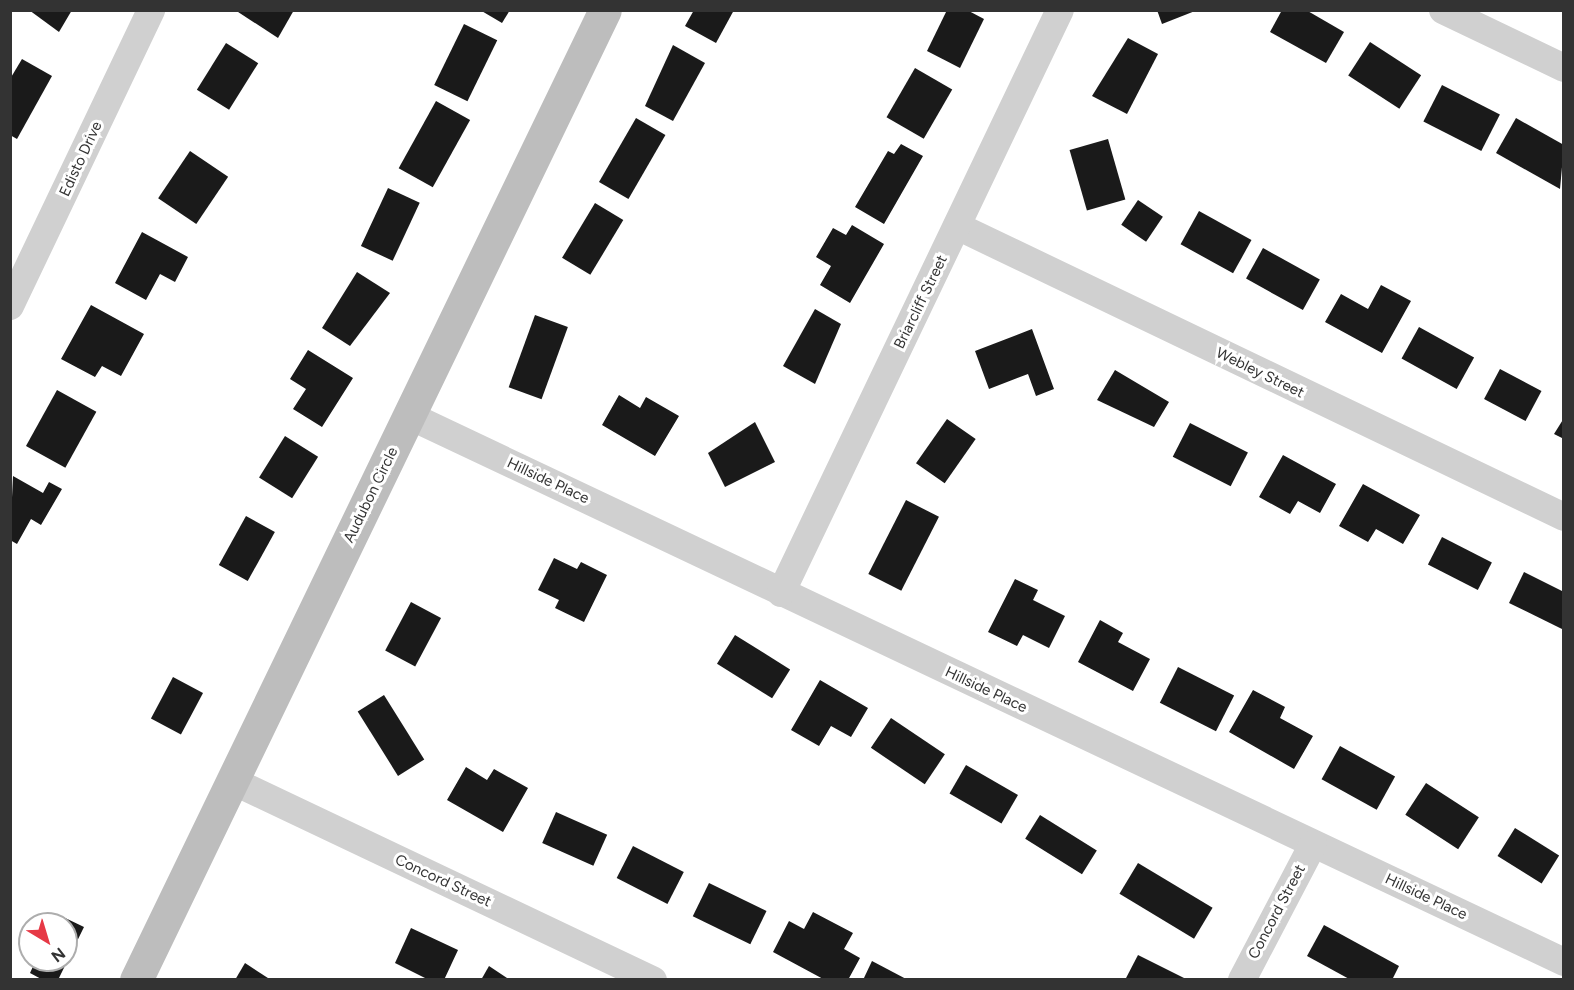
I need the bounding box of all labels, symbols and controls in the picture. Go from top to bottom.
street label: Edisto Drive [56,119,106,199]
street label: Briarcliff Street [891,252,951,352]
street label: Webley Street [1213,344,1307,402]
street label: Audubon Circle [340,444,402,546]
street label: Hillside Place [504,454,592,508]
street label: Hillside Place [942,663,1030,717]
street label: Concord Street [392,851,494,911]
street label: Concord Street [1245,862,1309,962]
street label: Hillside Place [1382,870,1470,924]
north arrow [18,912,78,972]
text: N [47,944,69,966]

